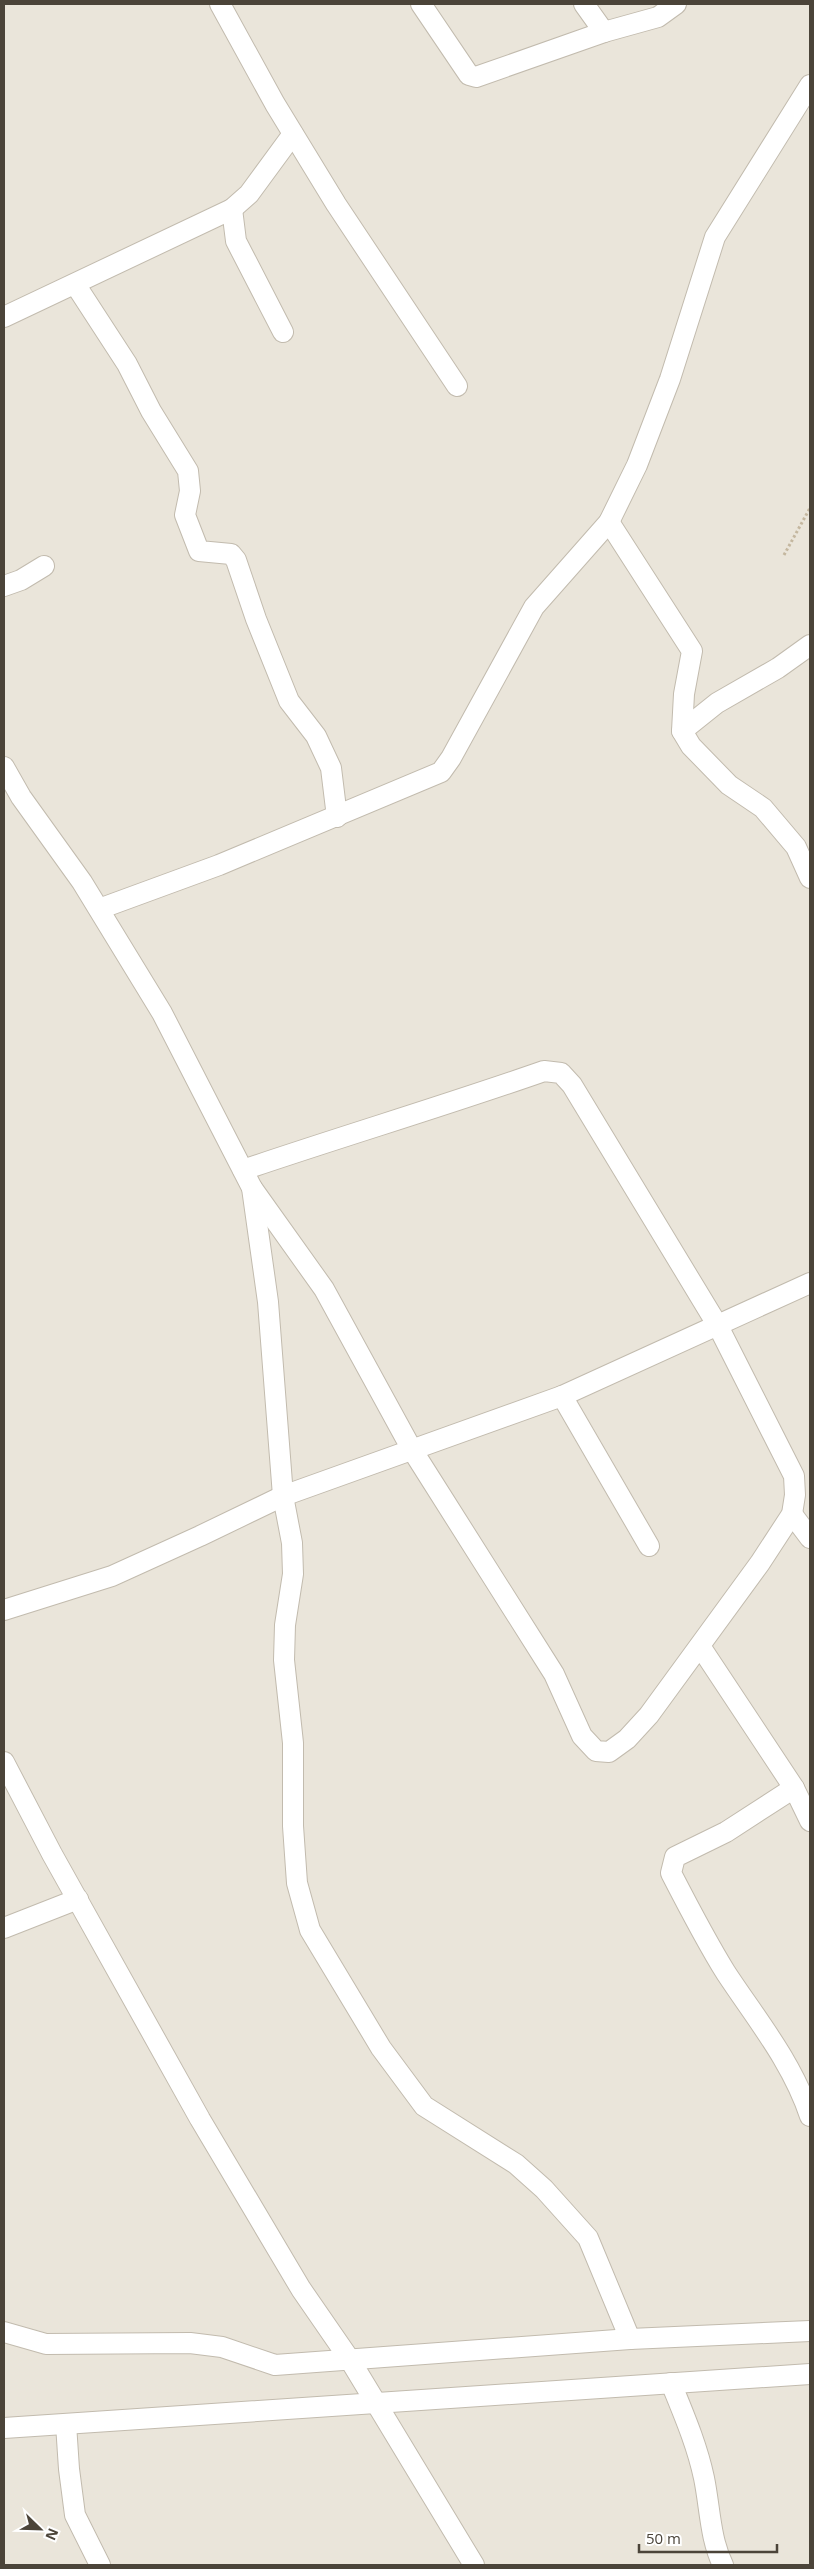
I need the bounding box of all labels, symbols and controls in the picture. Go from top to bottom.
north arrow [15,2504,65,2554]
scale bar [639,2522,776,2554]
text: N [41,2525,63,2543]
text: 50 m [646,2528,681,2548]

